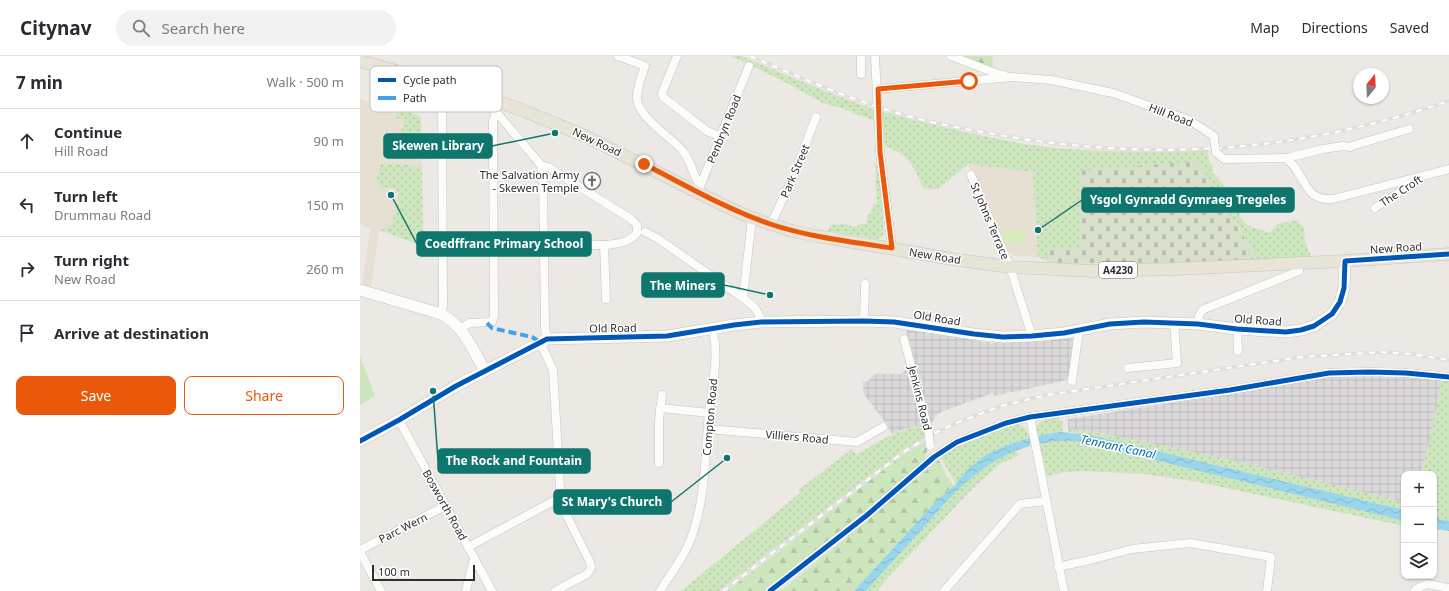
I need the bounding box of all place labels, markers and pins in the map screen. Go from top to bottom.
callout: Skewen Library [384,134,492,158]
place label: The Salvation Army - Skewen Temple [480,167,579,195]
church icon: The Salvation Army - Skewen Temple [582,171,602,191]
callout: Ysgol Gynradd Gymraeg Tregeles [1082,188,1294,212]
callout: Coedffranc Primary School [417,232,591,256]
callout: The Miners [642,273,724,297]
callout: The Rock and Fountain [438,449,590,473]
callout: St Mary's Church [554,490,671,514]

